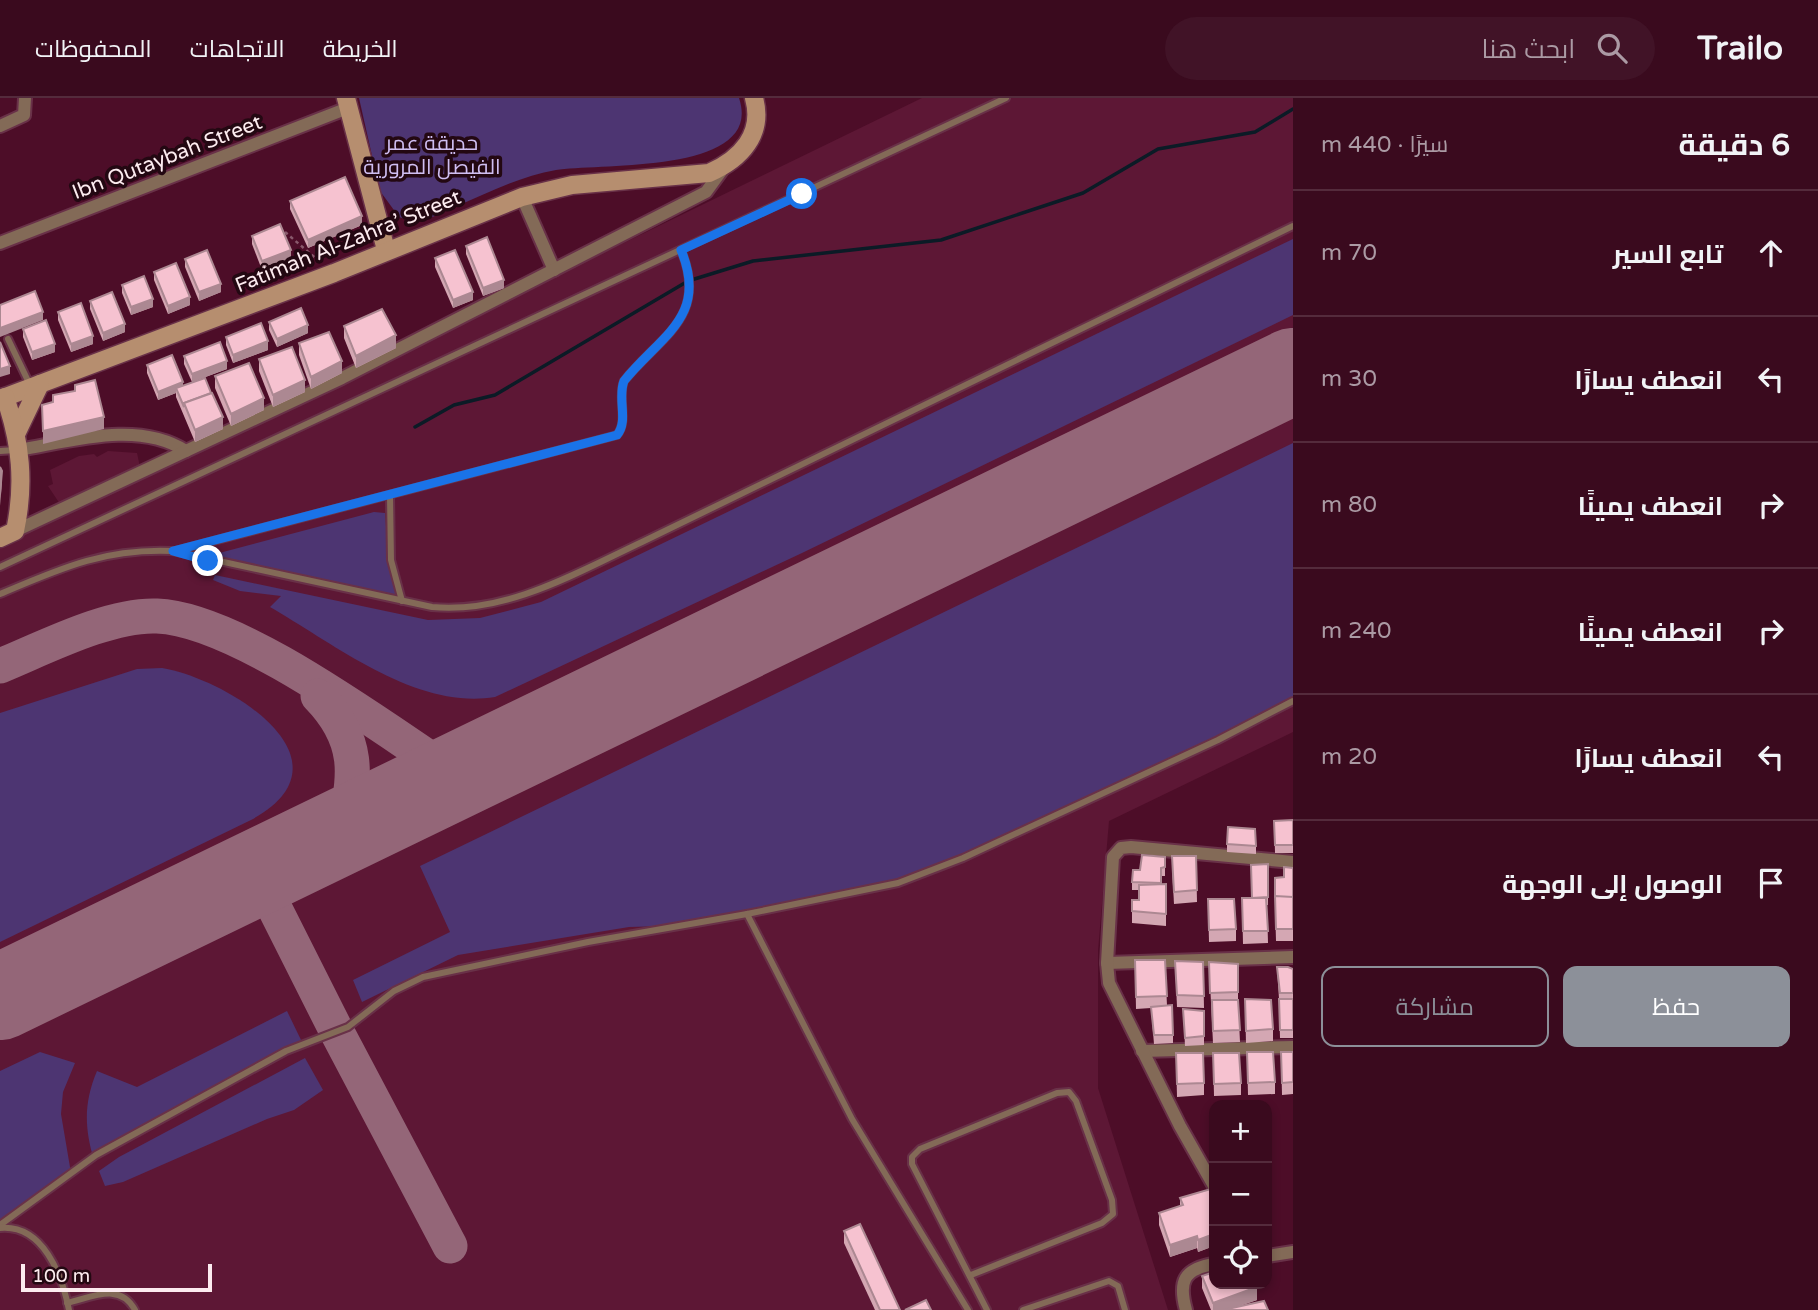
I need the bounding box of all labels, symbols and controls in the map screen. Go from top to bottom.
search box [1165,17,1655,80]
icon: search [1593,29,1631,67]
text: Trailo [1697,29,1783,68]
text: ابحث هنا [1482,34,1575,65]
text: المحفوظات [35,35,152,64]
text: الاتجاهات [190,35,285,64]
text: الخريطة [323,35,398,64]
street label: Ibn Qutaybah Street [69,110,266,205]
text: 6 دقيقة [1679,127,1790,164]
park label: حديقة عمر الفيصل المرورية [363,131,501,180]
text: سيرًا · 440 m [1321,131,1448,159]
route start [786,178,817,209]
street label: Fatimah Al-Zahra’ Street [232,185,465,298]
icon: ahead [1752,234,1790,272]
text: 70 m [1321,239,1377,267]
text: تابع السير [1613,239,1723,270]
icon: left [1752,360,1790,398]
text: 30 m [1321,365,1377,393]
text: انعطف يسارًا [1574,365,1723,396]
icon: right [1752,486,1790,524]
text: 80 m [1321,491,1377,519]
text: انعطف يمينًا [1578,491,1723,522]
route end [192,545,223,576]
icon: right [1752,612,1790,650]
text: 240 m [1321,617,1391,645]
text: انعطف يمينًا [1578,617,1723,648]
icon: left [1752,738,1790,776]
text: 20 m [1321,743,1377,771]
text: انعطف يسارًا [1574,743,1723,774]
icon: arrive [1752,864,1790,902]
text: الوصول إلى الوجهة [1502,869,1723,900]
button: مشاركة [1321,966,1549,1047]
button: حفظ [1563,966,1790,1047]
map controls [1209,1100,1272,1289]
button: + [1209,1100,1272,1163]
button: − [1209,1163,1272,1226]
button: locate [1209,1226,1272,1289]
scale bar [21,1261,212,1293]
text: 100 m [32,1265,90,1287]

